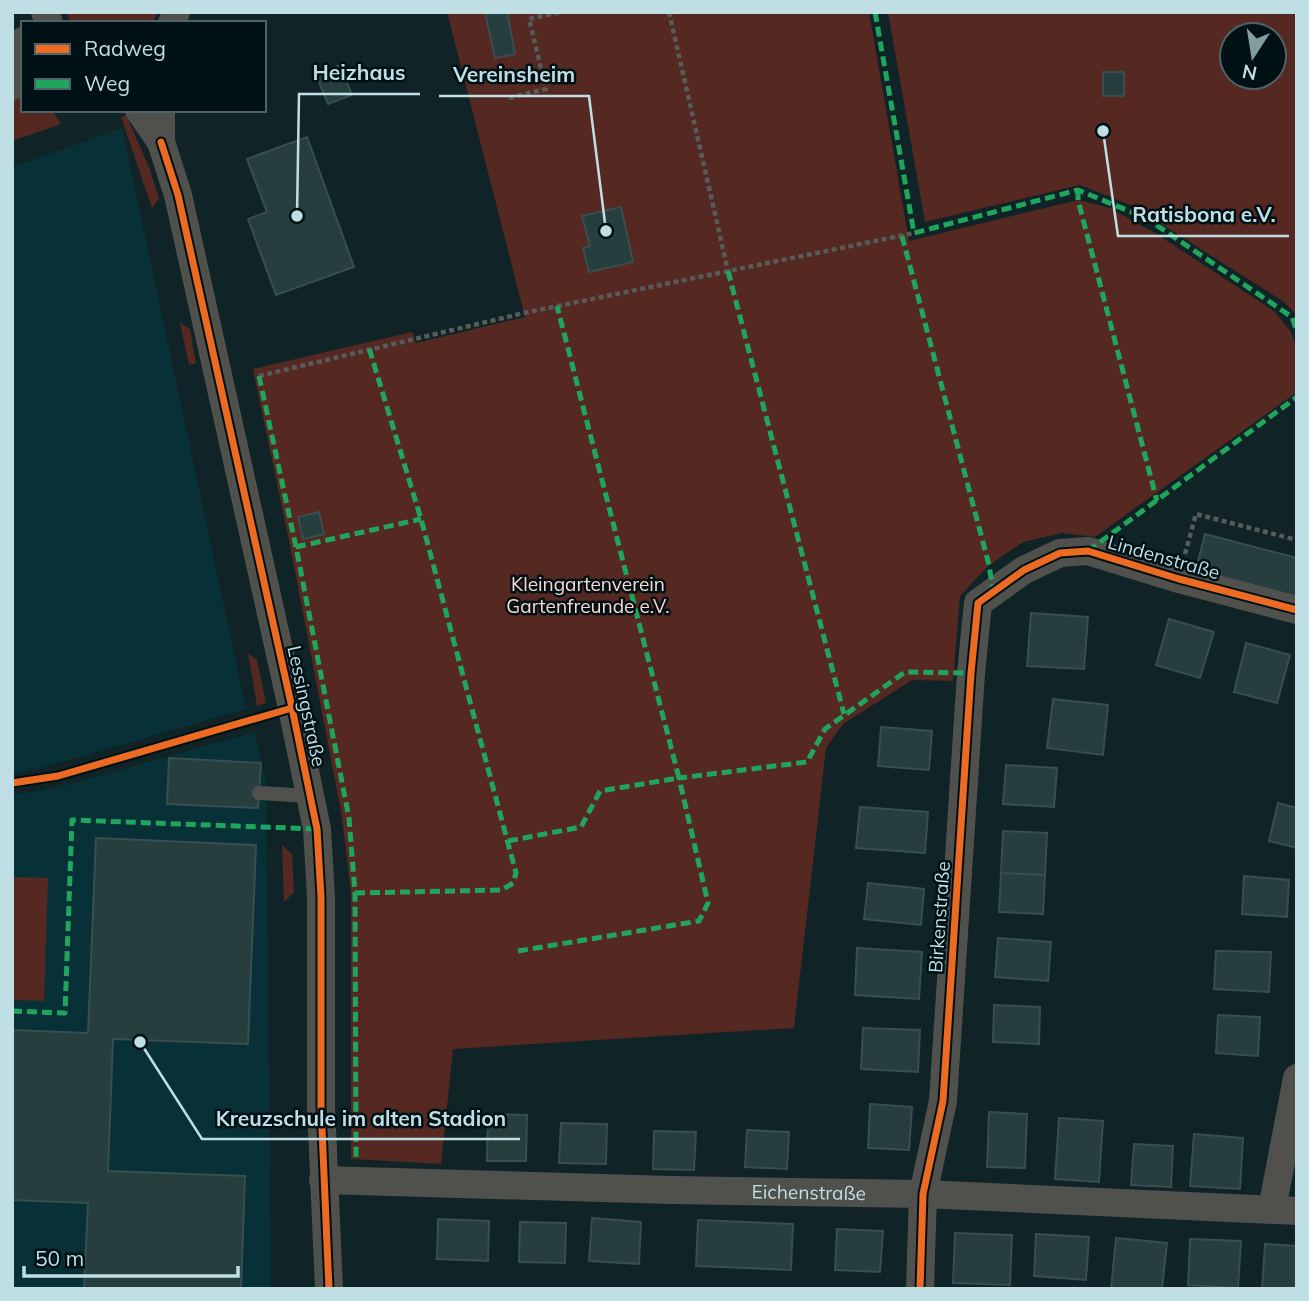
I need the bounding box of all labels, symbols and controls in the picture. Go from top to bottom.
legend [21,21,266,112]
north arrow [1218,21,1288,91]
text: Radweg [84,35,166,61]
callout: Heizhaus [299,52,420,94]
callout: Vereinsheim [439,54,589,96]
text: Heizhaus [312,59,406,85]
text: N [1240,59,1259,86]
text: Vereinsheim [452,61,575,87]
text: Weg [84,70,130,96]
callout: Ratisbona e.V. [1118,194,1289,236]
text: Ratisbona e.V. [1132,201,1276,227]
street label: Lindenstraße [1105,530,1223,584]
park label: Kleingartenverein Gartenfreunde e.V. [506,572,670,618]
street label: Lessingstraße [282,643,332,769]
street label: Birkenstraße [923,860,955,974]
callout: Kreuzschule im alten Stadion [202,1097,520,1139]
text: Kreuzschule im alten Stadion [216,1105,506,1131]
street label: Eichenstraße [751,1179,866,1205]
scale bar [24,1234,238,1278]
text: 50 m [35,1245,84,1271]

